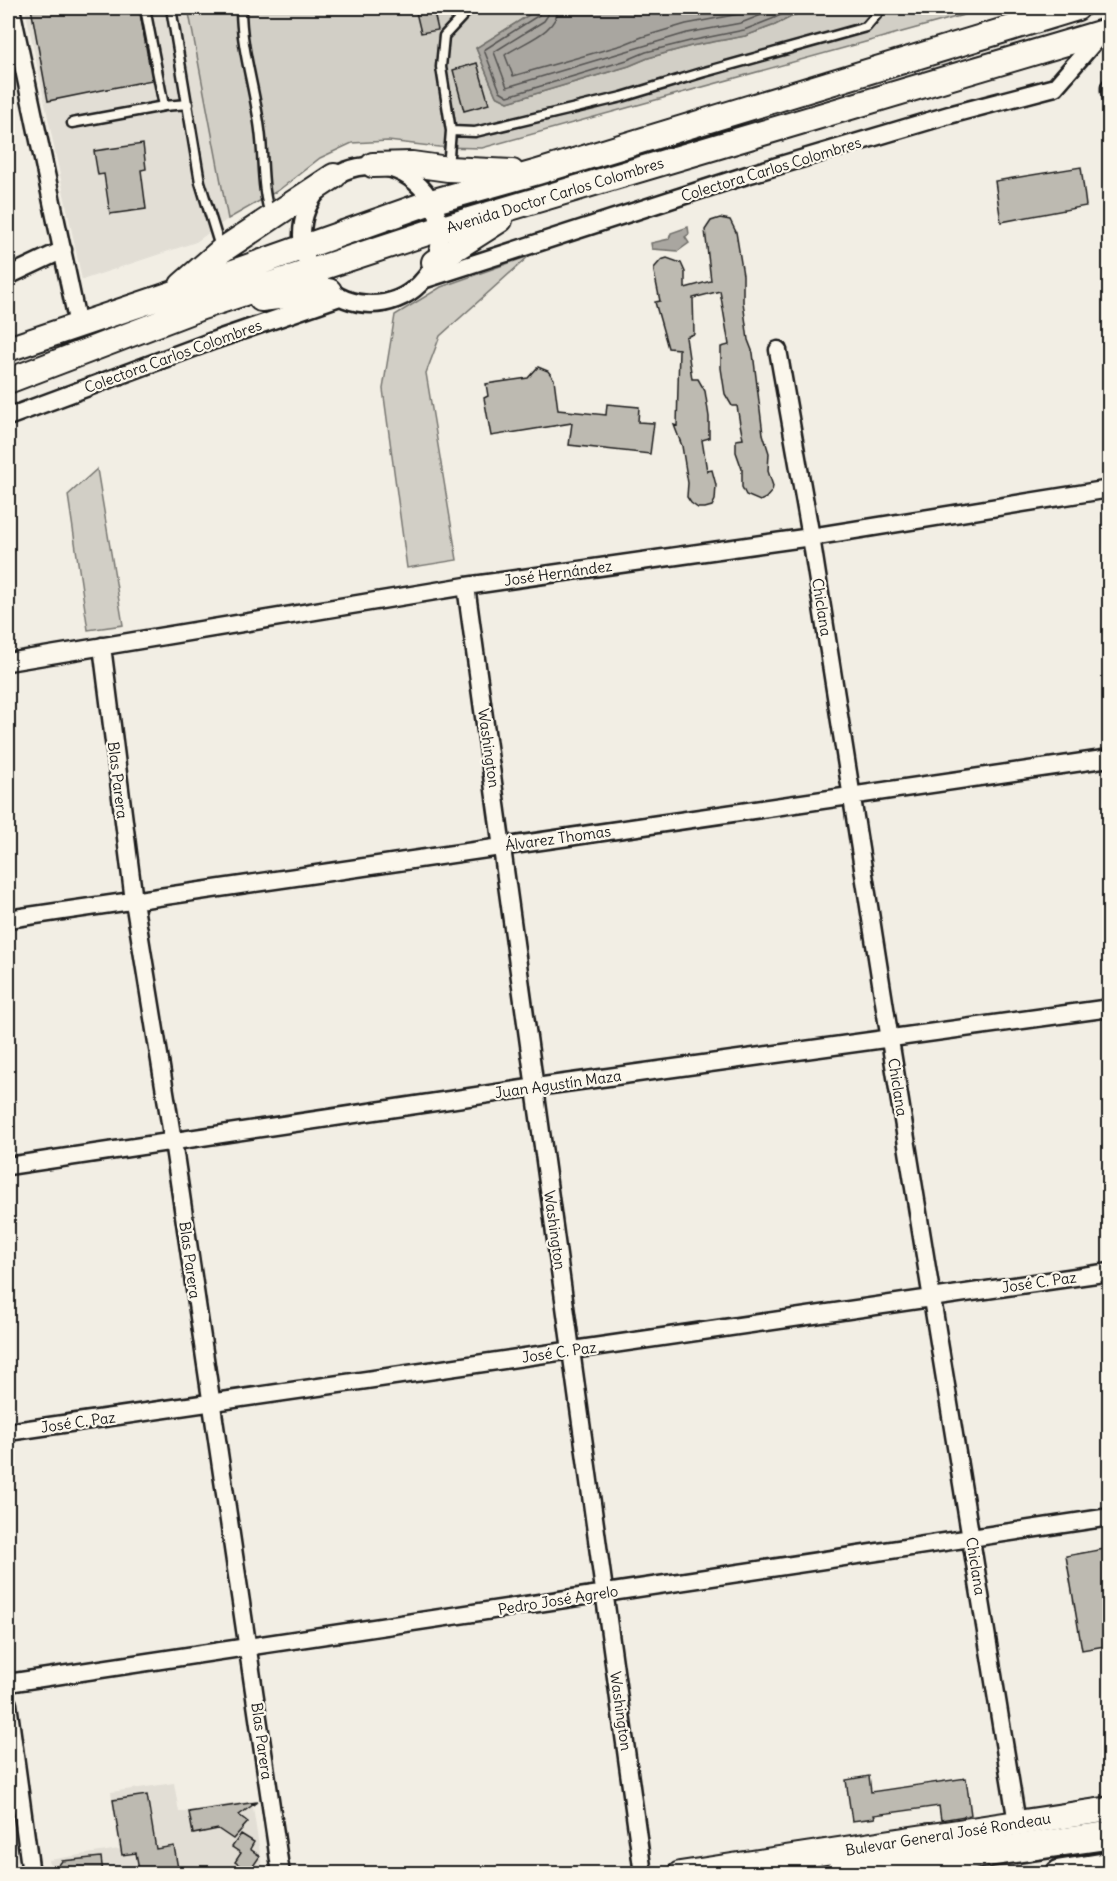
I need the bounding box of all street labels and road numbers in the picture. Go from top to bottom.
street label: Colectora Carlos Colombres [679,132,864,205]
street label: Avenida Doctor Carlos Colombres [444,153,666,237]
street label: Colectora Carlos Colombres [82,315,264,397]
street label: José Hernández [503,556,613,590]
street label: Chiclana [808,577,836,638]
street label: Washington [474,707,504,789]
street label: Blas Parera [104,740,132,820]
street label: Álvarez Thomas [504,821,612,855]
street label: Chiclana [884,1057,912,1118]
street label: Juan Agustín Maza [493,1066,623,1102]
street label: Washington [540,1189,570,1271]
street label: Blas Parera [175,1220,205,1300]
street label: José C. Paz [1000,1267,1078,1297]
street label: José C. Paz [520,1337,598,1367]
street label: José C. Paz [39,1407,117,1437]
street label: Chiclana [962,1536,990,1597]
street label: Pedro José Agrelo [497,1581,619,1619]
street label: Washington [606,1670,636,1752]
street label: Blas Parera [247,1701,277,1781]
street label: Bulevar General José Rondeau [844,1808,1052,1860]

